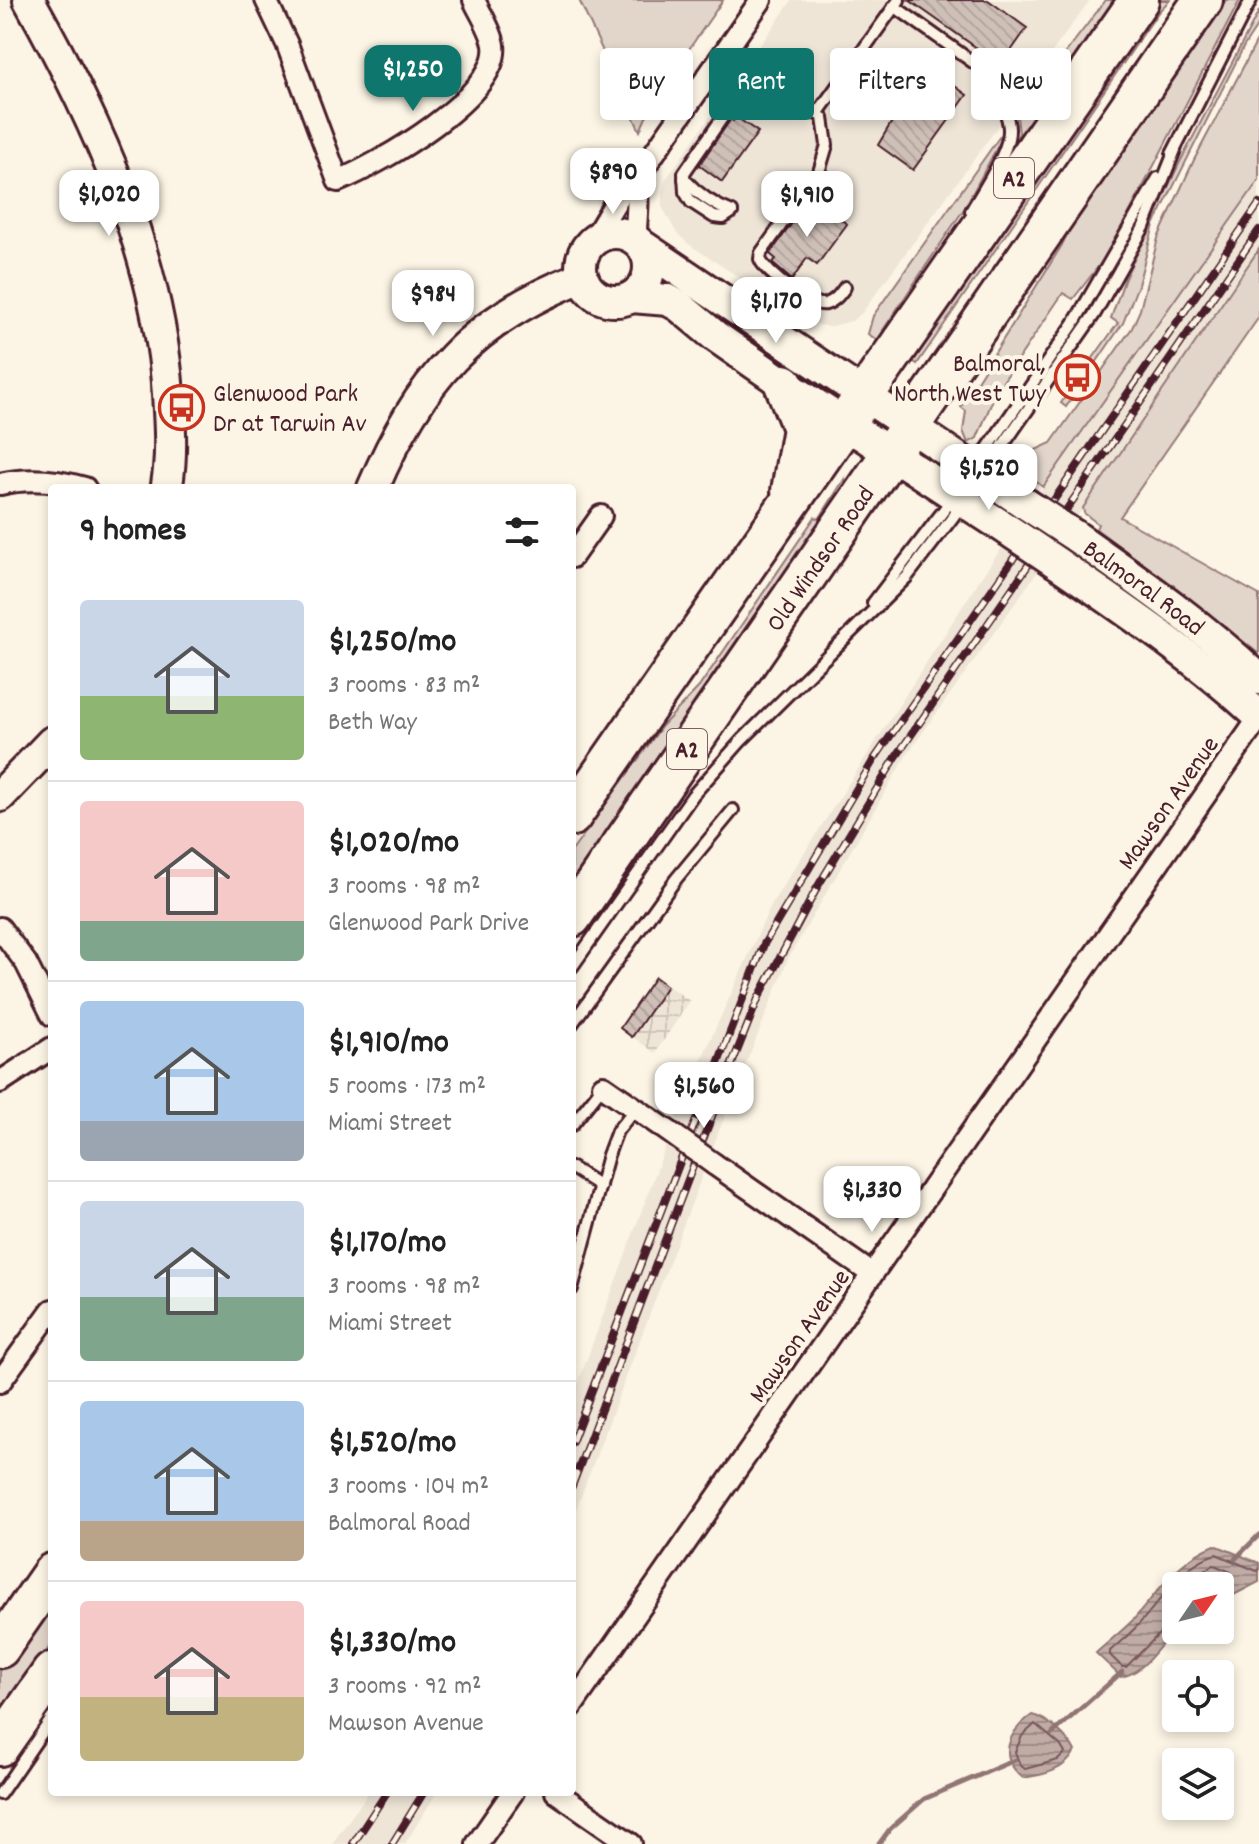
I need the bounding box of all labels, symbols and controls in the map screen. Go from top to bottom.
pin: $1,250 [348,45,478,113]
chip: Buy [600,48,693,120]
chip: Rent [709,48,814,120]
chip: Filters [830,48,955,120]
chip: New [971,48,1071,120]
text: $1,250 [382,52,444,89]
pin: $890 [566,148,660,216]
text: $890 [588,155,638,192]
road number: A2 [994,158,1034,198]
pin: $1,020 [44,170,174,238]
pin: $1,910 [742,171,872,239]
text: $1,020 [77,177,141,214]
text: $1,910 [779,178,835,215]
pin: $984 [386,270,480,338]
text: $984 [410,277,456,314]
pin: $1,170 [711,277,841,345]
text: $1,170 [749,284,803,321]
place label: Balmoral, North West Twy [894,347,1046,414]
bus stop icon: Balmoral, North West Twy [1053,353,1101,401]
place label: Glenwood Park Dr at Tarwin Av [213,377,367,444]
bus stop icon: Glenwood Park Dr at Tarwin Av [158,383,206,431]
pin: $1,520 [924,444,1054,512]
text: $1,520 [958,451,1020,488]
street label: Old Windsor Road [759,479,885,640]
text: 9 homes [80,508,187,557]
icon: filters [500,510,544,554]
street label: Balmoral Road [1074,532,1211,646]
text: $1,250/mo [328,619,456,668]
icon: home [144,632,240,728]
text: 3 rooms · 83 m² [328,668,480,705]
text: Beth Way [328,705,417,742]
road number: A2 [667,729,707,769]
street label: Mawson Avenue [1110,730,1230,878]
text: $1,020/mo [328,820,459,869]
icon: home [144,833,240,929]
text: 3 rooms · 98 m² [328,869,481,906]
text: Glenwood Park Drive [328,906,529,943]
text: $1,910/mo [328,1020,449,1069]
icon: home [144,1033,240,1129]
pin: $1,560 [639,1062,769,1130]
text: 5 rooms · 173 m² [328,1069,486,1106]
text: $1,560 [673,1069,735,1106]
text: Miami Street [328,1106,452,1143]
pin: $1,330 [807,1166,937,1234]
text: $1,330 [841,1173,903,1210]
text: $1,170/mo [328,1220,446,1269]
icon: home [144,1233,240,1329]
street label: Mawson Avenue [741,1263,861,1411]
text: 3 rooms · 98 m² [328,1269,481,1306]
text: Miami Street [328,1306,452,1343]
text: $1,520/mo [328,1420,456,1469]
icon: home [144,1433,240,1529]
text: 3 rooms · 104 m² [328,1469,489,1506]
text: Balmoral Road [328,1506,471,1543]
north arrow [1162,1572,1234,1644]
map controls [1162,1572,1234,1820]
text: $1,330/mo [328,1620,456,1669]
icon: home [144,1633,240,1729]
button: locate [1162,1660,1234,1732]
text: 3 rooms · 92 m² [328,1669,482,1706]
text: Mawson Avenue [328,1706,484,1743]
button: layers [1162,1748,1234,1820]

